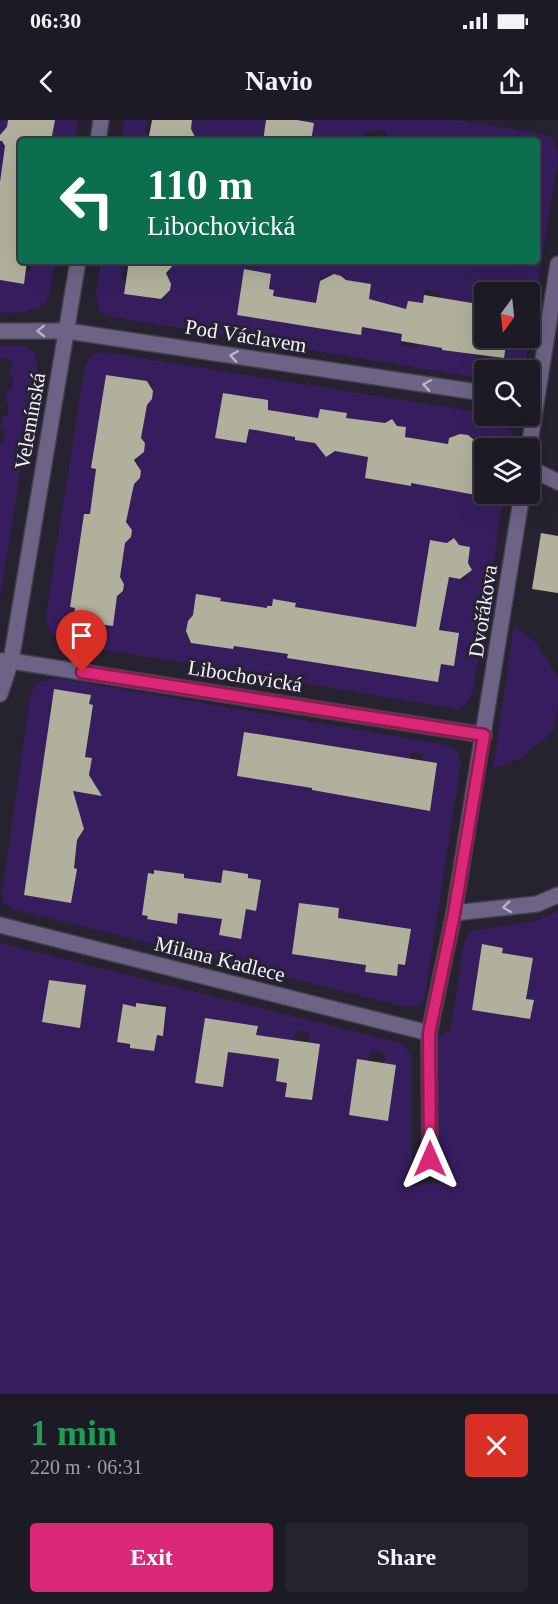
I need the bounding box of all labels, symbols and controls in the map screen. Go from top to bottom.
text: 06:30 [30,8,81,33]
icon: back [30,65,63,98]
icon: share [495,65,528,98]
text: Navio [245,66,313,96]
icon: left [48,162,126,240]
text: 110 m [147,162,253,208]
text: Libochovická [147,211,295,241]
north arrow [474,282,540,348]
map controls [474,282,540,504]
street label: Pod Václavem [184,315,308,357]
one-way arrow [36,325,45,337]
one-way arrow [229,350,238,362]
button: search [474,360,540,426]
street label: Velemínská [10,370,50,471]
one-way arrow [422,379,431,391]
button: layers [474,438,540,504]
street label: Dvořákova [464,562,502,659]
pin [56,610,107,672]
icon: arrive [65,619,98,652]
street label: Libochovická [186,655,305,697]
one-way arrow [502,901,512,913]
street label: Milana Kadlece [152,931,288,987]
position arrow [398,1127,462,1191]
text: 1 min [30,1413,117,1453]
button: close [465,1414,528,1477]
text: 220 m · 06:31 [30,1456,143,1478]
button: Exit [30,1523,273,1592]
button: Share [285,1523,528,1592]

